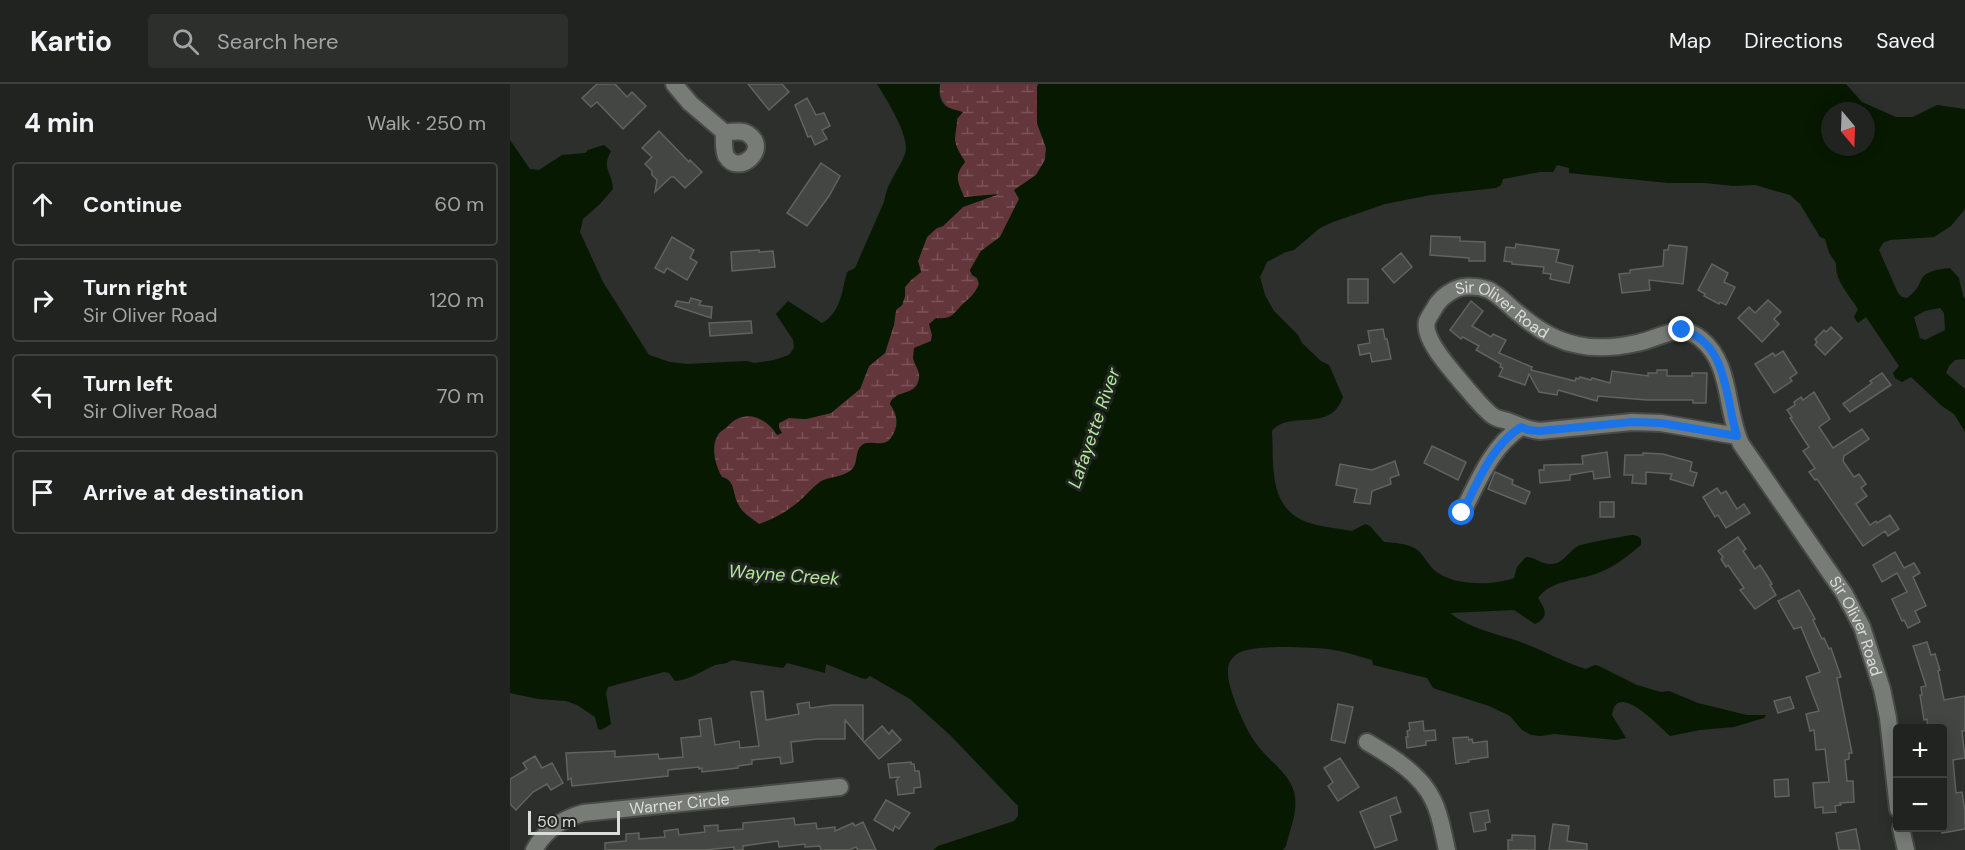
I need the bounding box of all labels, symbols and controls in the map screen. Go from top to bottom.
search box [148,14,568,68]
text: Kartio [30,23,112,60]
icon: search [169,25,202,58]
text: Search here [217,27,338,56]
text: Map [1669,27,1711,55]
text: Directions [1744,27,1843,55]
text: Saved [1876,27,1935,55]
north arrow [1821,102,1875,156]
text: 4 min [24,106,95,140]
text: Walk · 250 m [367,110,486,136]
icon: ahead [26,188,59,221]
text: Continue [83,190,182,219]
text: 60 m [435,191,484,217]
text: Turn right [83,273,188,302]
street label: Sir Oliver Road [1453,277,1553,343]
icon: right [26,284,59,317]
text: 120 m [430,287,484,313]
text: Sir Oliver Road [83,302,218,328]
route end [1668,316,1694,342]
water label: Lafayette River [1062,364,1126,491]
text: Turn left [83,369,173,398]
icon: left [26,380,59,413]
text: 70 m [437,383,484,409]
text: Sir Oliver Road [83,398,218,424]
icon: arrive [26,476,59,509]
text: Arrive at destination [83,478,304,507]
route start [1448,499,1474,525]
water label: Wayne Creek [728,559,841,591]
street label: Sir Oliver Road [1824,572,1887,679]
map controls [1893,724,1947,832]
button: + [1893,724,1947,778]
button: − [1893,778,1947,832]
street label: Warner Circle [628,788,731,819]
scale bar [528,808,620,836]
text: 50 m [537,811,576,832]

